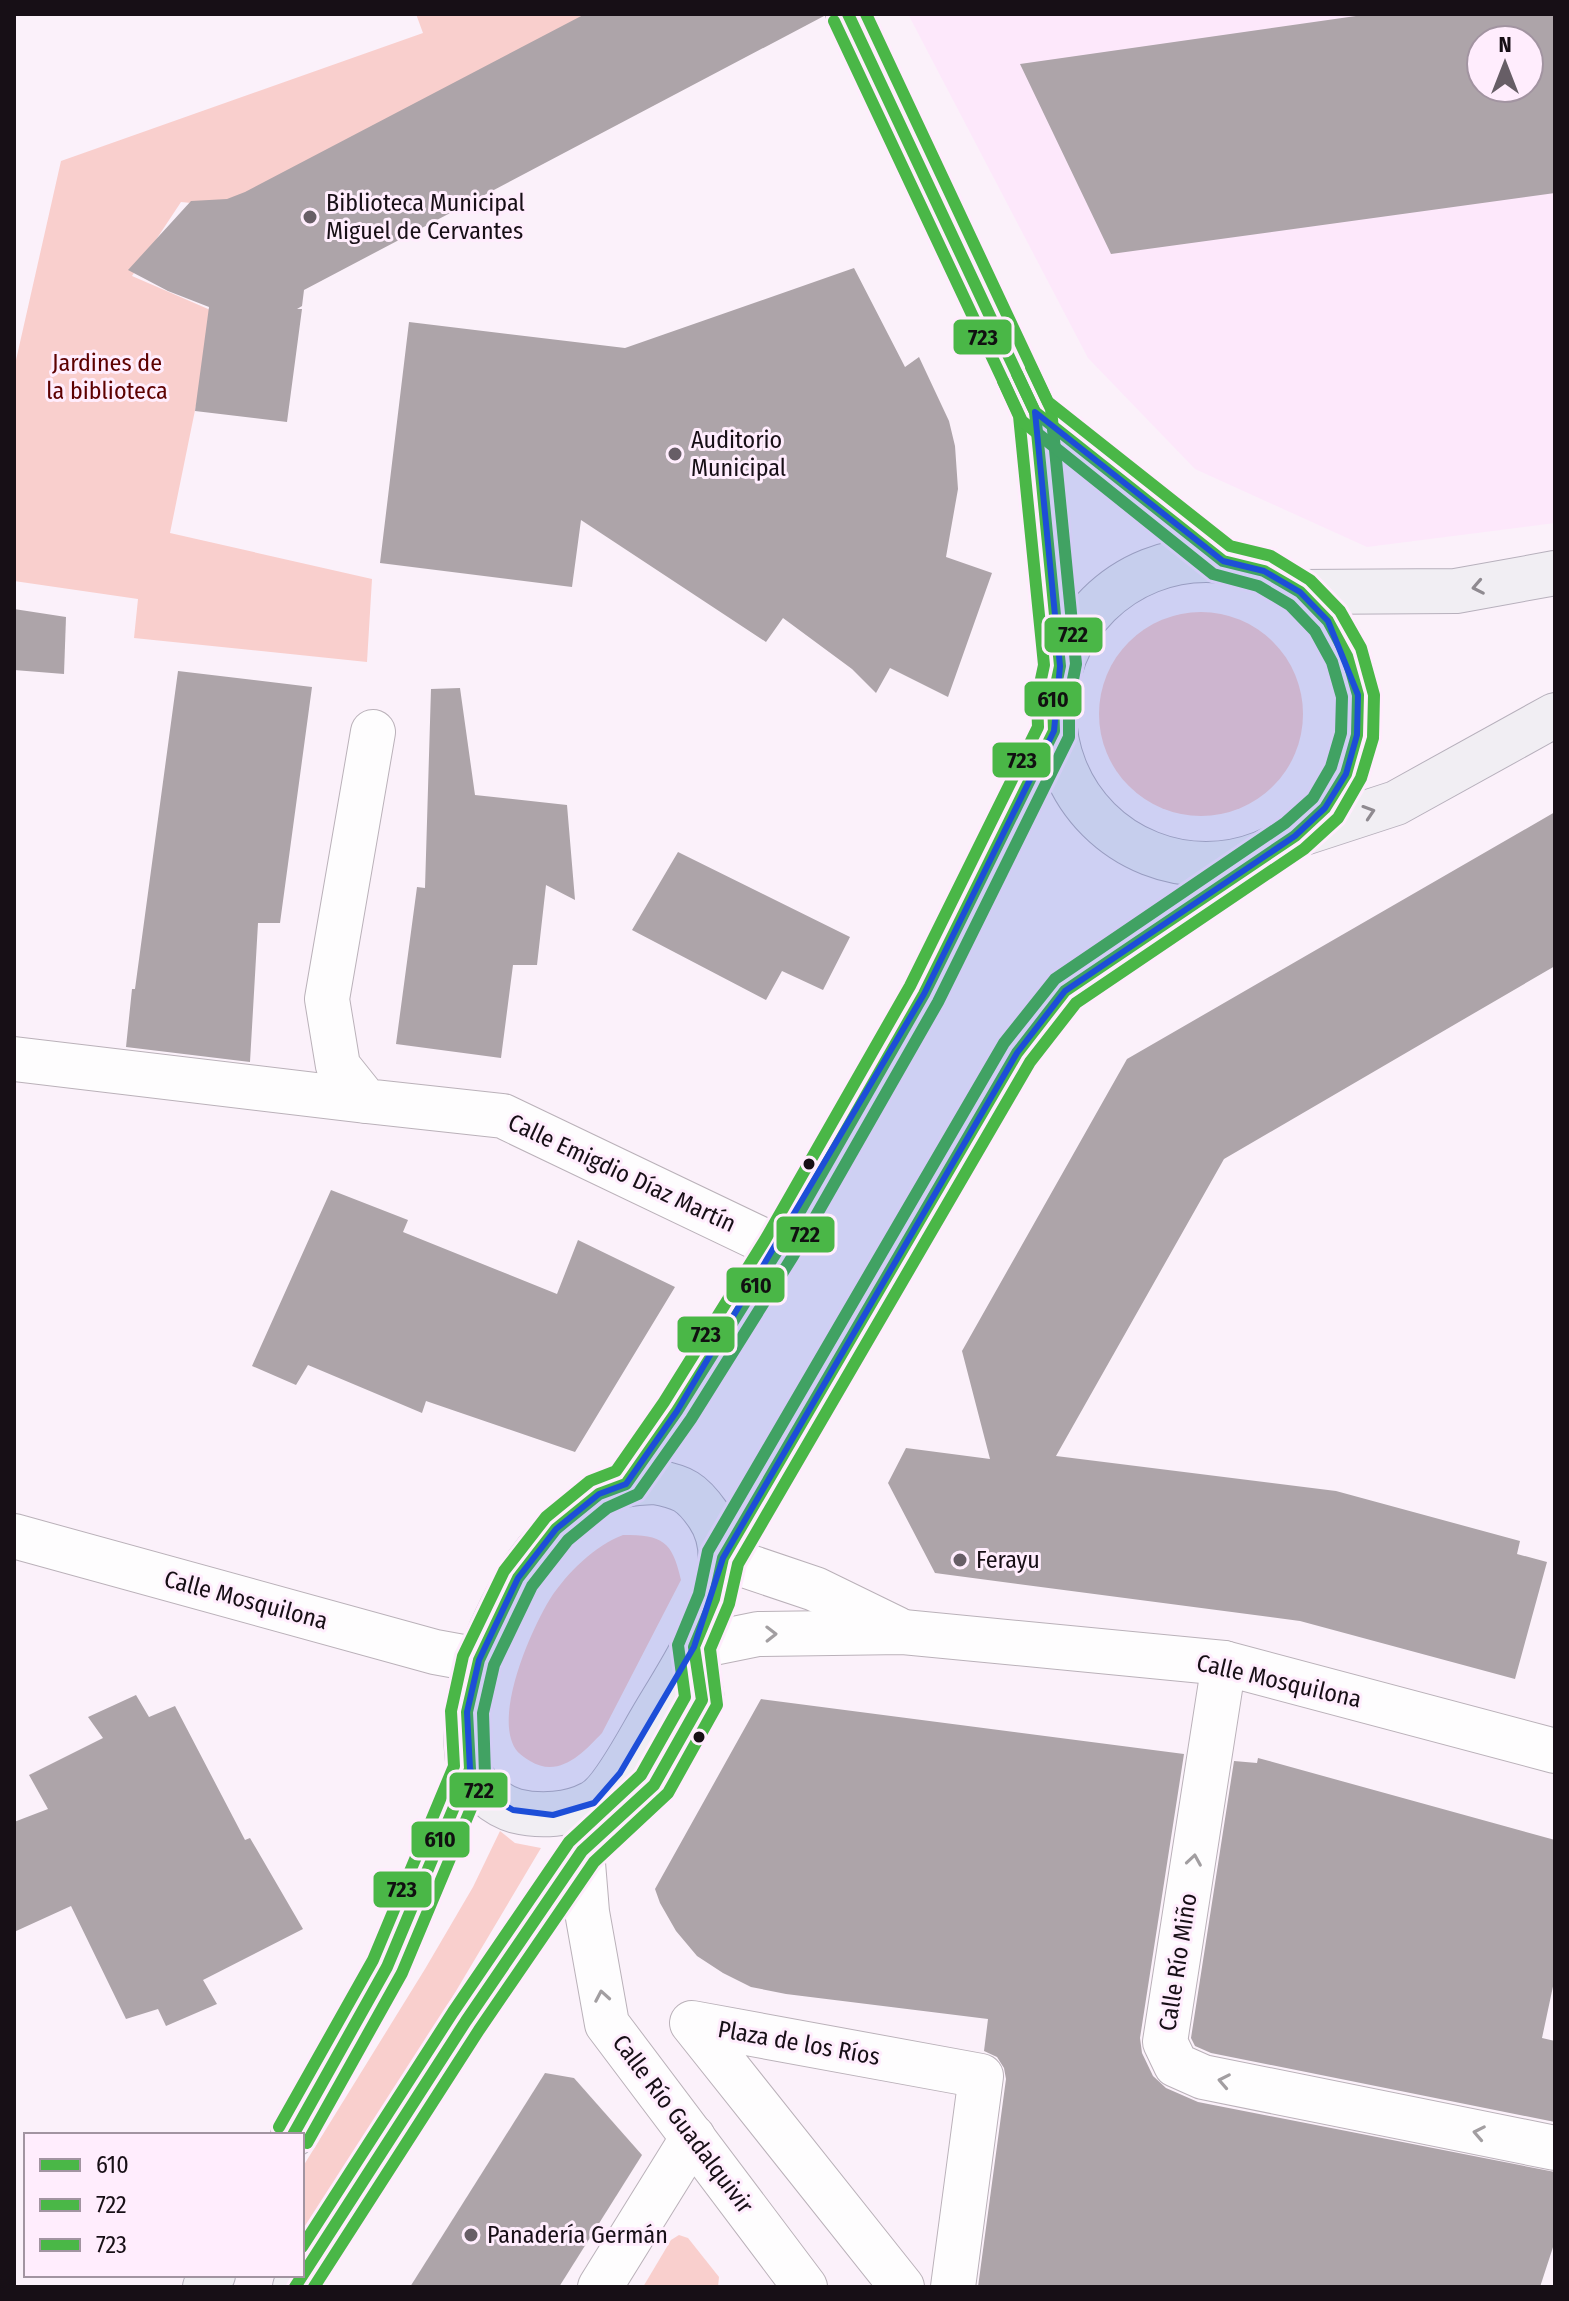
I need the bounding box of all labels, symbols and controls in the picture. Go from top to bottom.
north arrow [1465,24,1545,104]
text: N [1498,31,1512,58]
place label: Biblioteca Municipal Miguel de Cervantes [326,189,525,245]
marker: Biblioteca Municipal Miguel de Cervantes [301,208,319,226]
line badge: 723 [952,318,1013,356]
text: 723 [968,324,998,351]
park label: Jardines de la biblioteca [46,349,168,405]
place label: Auditorio Municipal [691,426,786,482]
marker: Auditorio Municipal [666,445,684,463]
one-way arrow [1472,578,1486,595]
line badge: 722 [1043,616,1104,654]
text: 722 [1058,621,1088,648]
line badge: 610 [1023,680,1083,718]
text: 610 [1037,686,1069,713]
line badge: 723 [991,741,1052,779]
text: 723 [1007,747,1037,774]
one-way arrow [1362,805,1376,821]
street label: Calle Emigdio Díaz Martín [504,1108,740,1238]
unlabelled marker [801,1156,817,1172]
line badge: 722 [775,1215,836,1254]
text: 722 [790,1221,820,1248]
line badge: 610 [725,1266,786,1304]
text: 610 [740,1272,772,1299]
line badge: 723 [676,1315,736,1354]
text: 723 [691,1321,721,1348]
place label: Ferayu [976,1546,1040,1574]
marker: Ferayu [951,1551,969,1569]
street label: Calle Mosquilona [161,1565,331,1635]
one-way arrow [765,1626,778,1643]
street label: Calle Mosquilona [1194,1648,1364,1714]
unlabelled marker [691,1729,707,1745]
line badge: 722 [448,1771,509,1809]
text: 722 [464,1777,494,1804]
line badge: 610 [410,1820,471,1859]
text: 610 [424,1826,456,1853]
one-way arrow [1185,1853,1202,1867]
line badge: 723 [372,1870,433,1909]
text: 723 [387,1876,417,1903]
street label: Calle Río Miño [1153,1891,1203,2033]
one-way arrow [594,1989,611,2003]
street label: Plaza de los Ríos [716,2015,882,2071]
street label: Calle Río Guadalquivir [607,2029,760,2219]
one-way arrow [1217,2074,1230,2091]
one-way arrow [1472,2125,1486,2142]
legend [24,2133,304,2277]
text: 610 [96,2151,129,2179]
text: 722 [96,2191,127,2219]
place label: Panadería Germán [487,2221,668,2249]
marker: Panadería Germán [462,2226,480,2244]
text: 723 [96,2231,127,2259]

